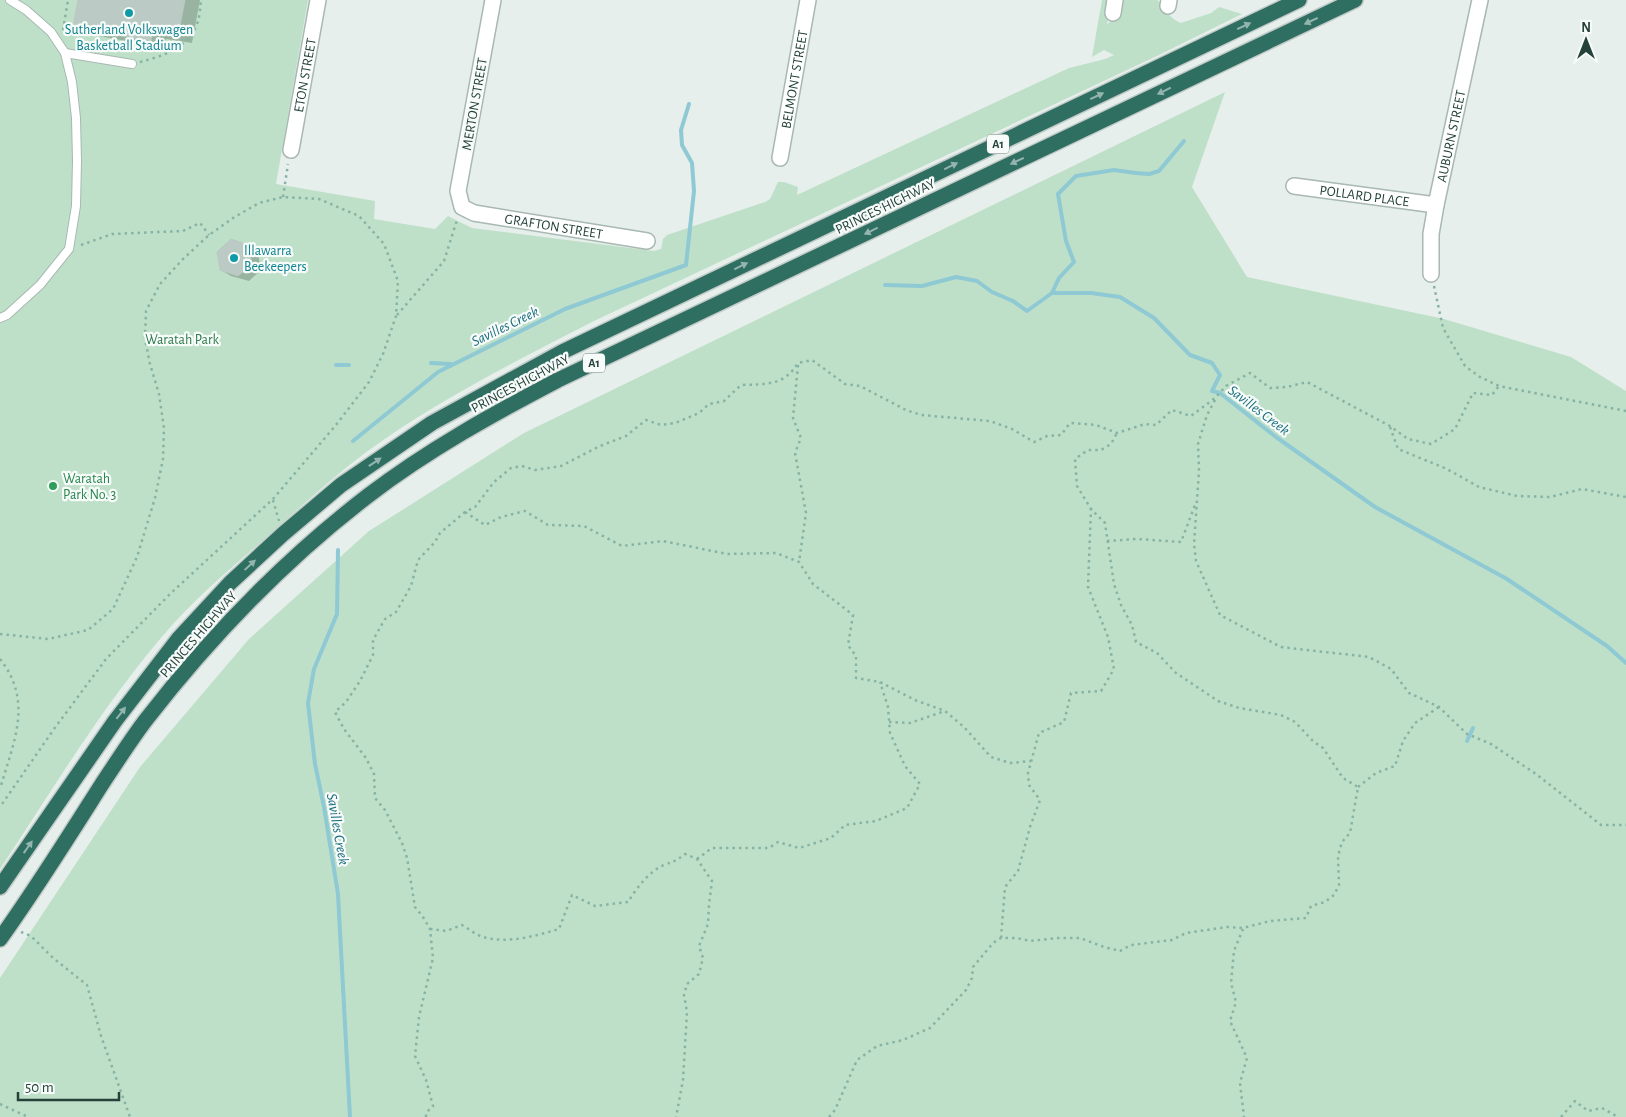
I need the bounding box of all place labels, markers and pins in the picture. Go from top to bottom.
marker: Sutherland Volkswagen Basketball Stadium [123,7,135,19]
place label: Sutherland Volkswagen Basketball Stadium [65,23,193,53]
place label: Illawarra Beekeepers [244,244,307,274]
marker: Illawarra Beekeepers [228,252,240,264]
place label: Waratah Park No. 3 [63,472,116,502]
marker: Waratah Park No. 3 [47,480,59,492]

